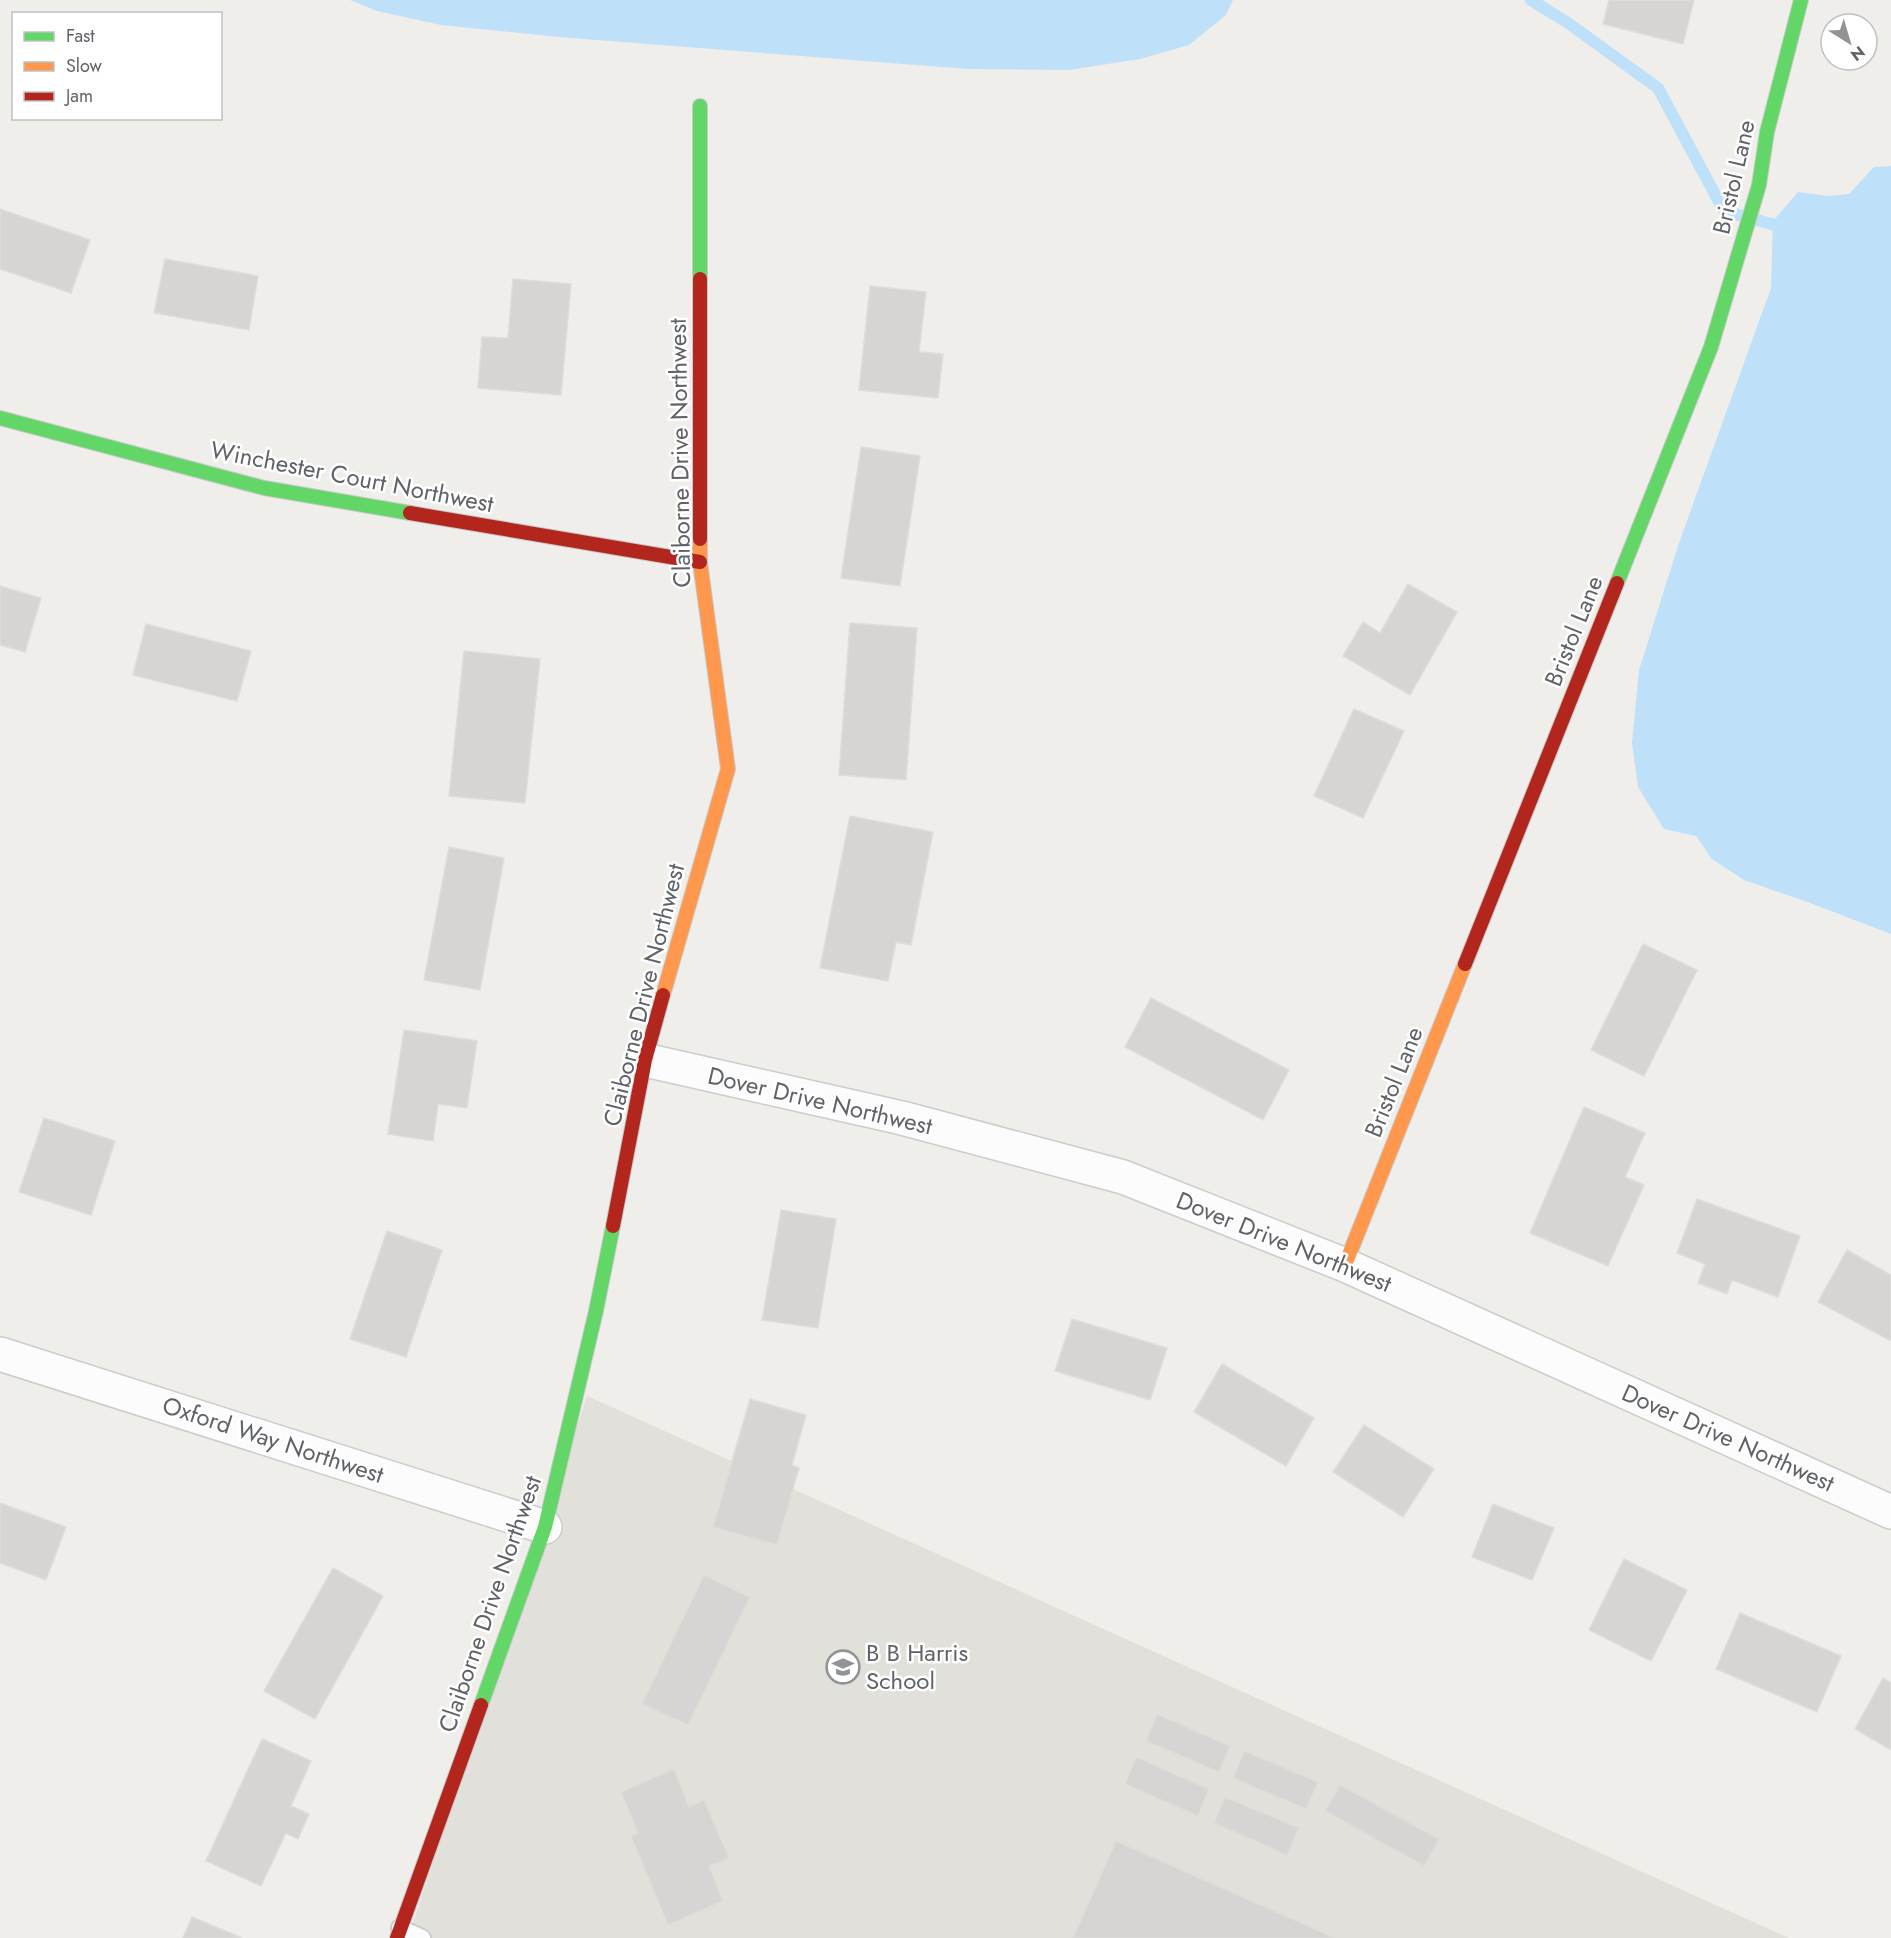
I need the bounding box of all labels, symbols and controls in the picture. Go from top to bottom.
legend [12,12,222,120]
north arrow [1819,12,1879,72]
text: Fast [66,23,95,49]
text: N [1846,41,1870,67]
text: Slow [66,53,103,79]
text: Jam [64,83,93,109]
street label: Bristol Lane [1703,116,1764,238]
street label: Claiborne Drive Northwest [660,318,699,588]
street label: Winchester Court Northwest [208,432,497,521]
street label: Bristol Lane [1536,570,1612,691]
street label: Claiborne Drive Northwest [594,860,693,1130]
street label: Bristol Lane [1356,1021,1432,1142]
street label: Dover Drive Northwest [704,1058,936,1143]
street label: Dover Drive Northwest [1171,1182,1397,1301]
street label: Dover Drive Northwest [1616,1375,1840,1500]
street label: Oxford Way Northwest [158,1387,388,1492]
street label: Claiborne Drive Northwest [429,1471,550,1737]
place label: B B Harris School [866,1635,968,1698]
school or university icon: B B Harris School [825,1649,861,1685]

